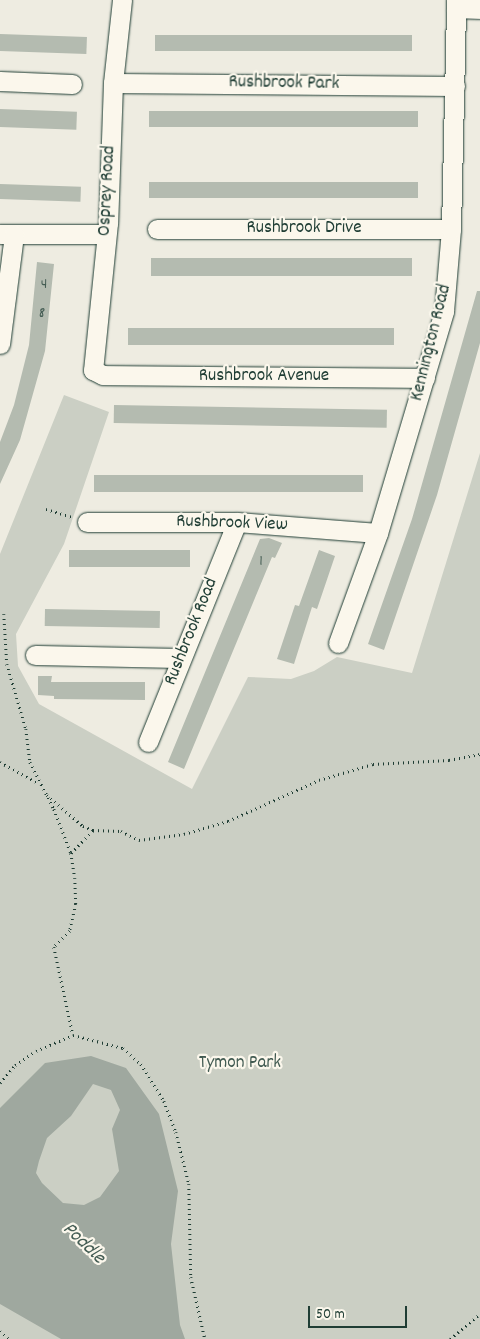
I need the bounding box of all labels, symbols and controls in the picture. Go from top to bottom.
street label: Rushbrook Park [228,72,340,96]
street label: Osprey Road [94,145,122,237]
street label: Rushbrook Drive [246,218,362,240]
house number: 4 [41,275,47,295]
street label: Kennington Road [406,282,458,404]
house number: 8 [39,304,45,324]
street label: Rushbrook Avenue [199,366,329,388]
street label: Rushbrook View [176,511,288,537]
house number: 1 [259,552,263,572]
street label: Rushbrook Road [160,575,224,689]
park label: Tymon Park [199,1053,281,1075]
water label: Poddle [57,1218,109,1270]
scale bar [310,1296,409,1328]
text: 50 m [316,1304,345,1326]

